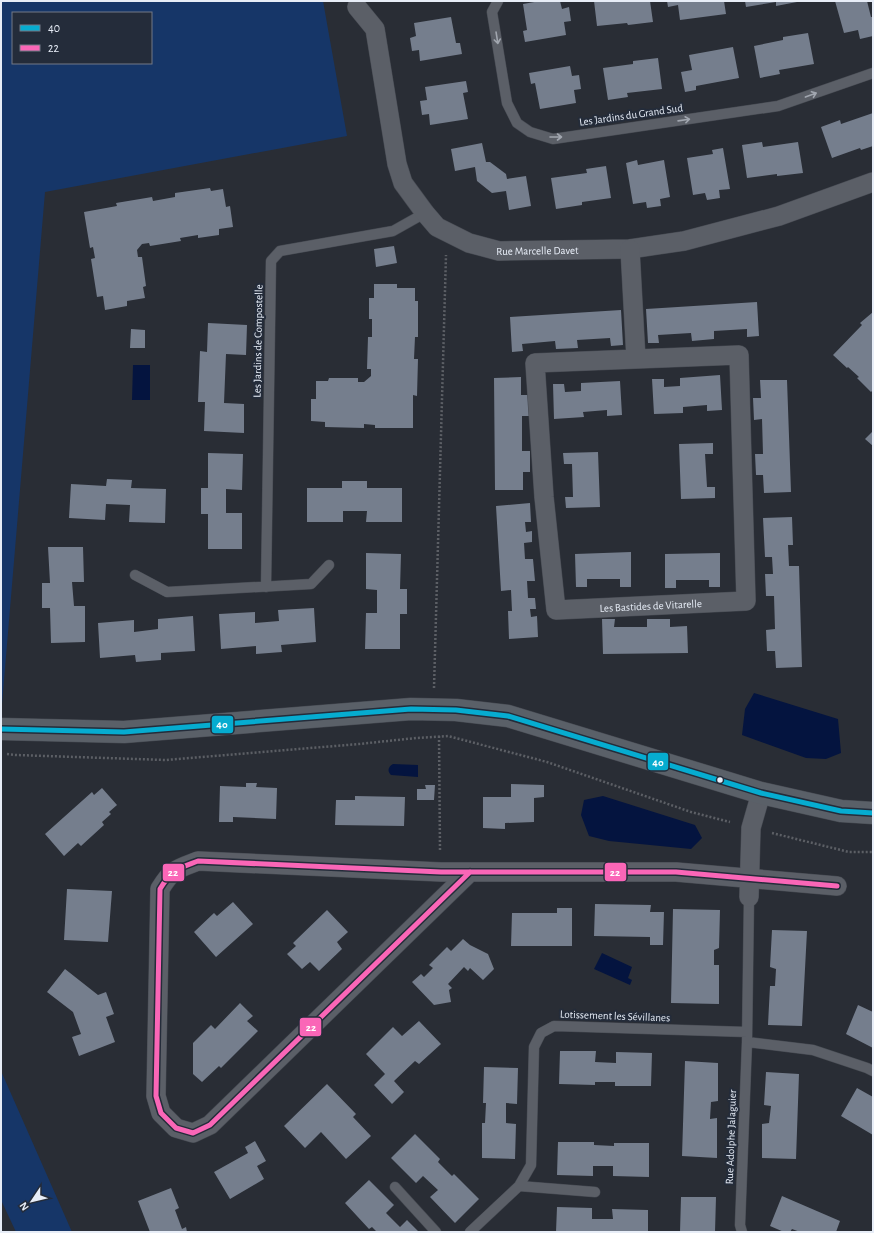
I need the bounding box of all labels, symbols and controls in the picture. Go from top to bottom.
legend [12,12,152,64]
text: 40 [48,22,60,34]
one-way arrow [493,31,501,44]
text: 22 [48,42,59,54]
one-way arrow [805,90,817,98]
street label: Les Jardins du Grand Sud [578,102,684,128]
one-way arrow [677,116,690,124]
one-way arrow [549,133,562,141]
street label: Rue Marcelle Davet [496,244,579,257]
street label: Les Jardins de Compostelle [252,284,264,398]
street label: Les Bastides de Vitarelle [599,598,702,613]
line badge: 40 [211,715,234,734]
text: 40 [216,719,228,730]
line badge: 40 [647,752,669,771]
text: 40 [652,757,664,768]
unlabelled marker [715,775,725,785]
line badge: 22 [604,862,627,882]
line badge: 22 [162,863,185,882]
text: 22 [168,867,178,878]
text: 22 [610,867,620,878]
street label: Lotissement les Sévillanes [560,1009,670,1023]
line badge: 22 [299,1017,322,1037]
text: 22 [306,1022,316,1033]
street label: Rue Adolphe Jalaguier [724,1089,738,1185]
north arrow [12,1181,52,1221]
text: N [18,1200,31,1213]

